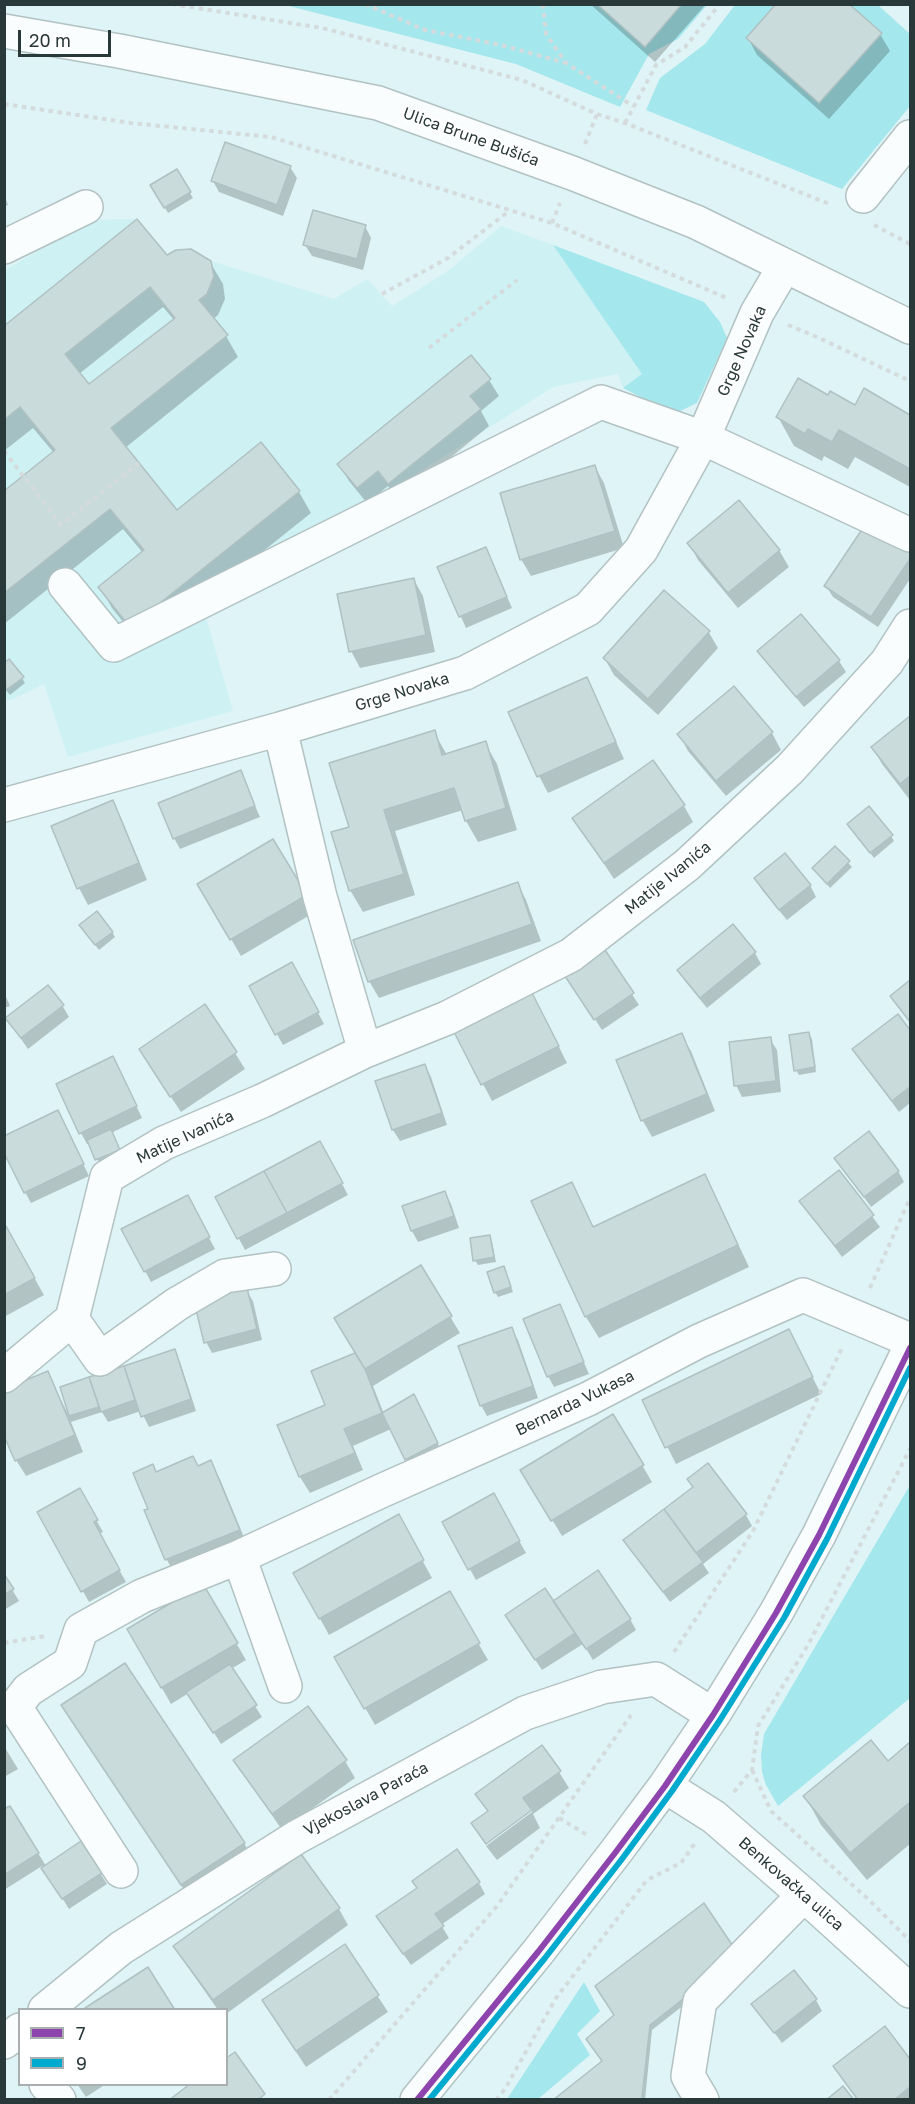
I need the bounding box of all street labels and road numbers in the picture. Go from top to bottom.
street label: Ulica Brune Bušića [400,103,542,171]
street label: Grge Novaka [713,303,771,399]
street label: Grge Novaka [353,669,451,715]
street label: Matije Ivanića [621,837,715,919]
street label: Matije Ivanića [133,1106,237,1168]
street label: Bernarda Vukasa [513,1366,637,1440]
street label: Vjekoslava Paraća [300,1758,432,1840]
street label: Benkovačka ulica [735,1833,847,1935]

